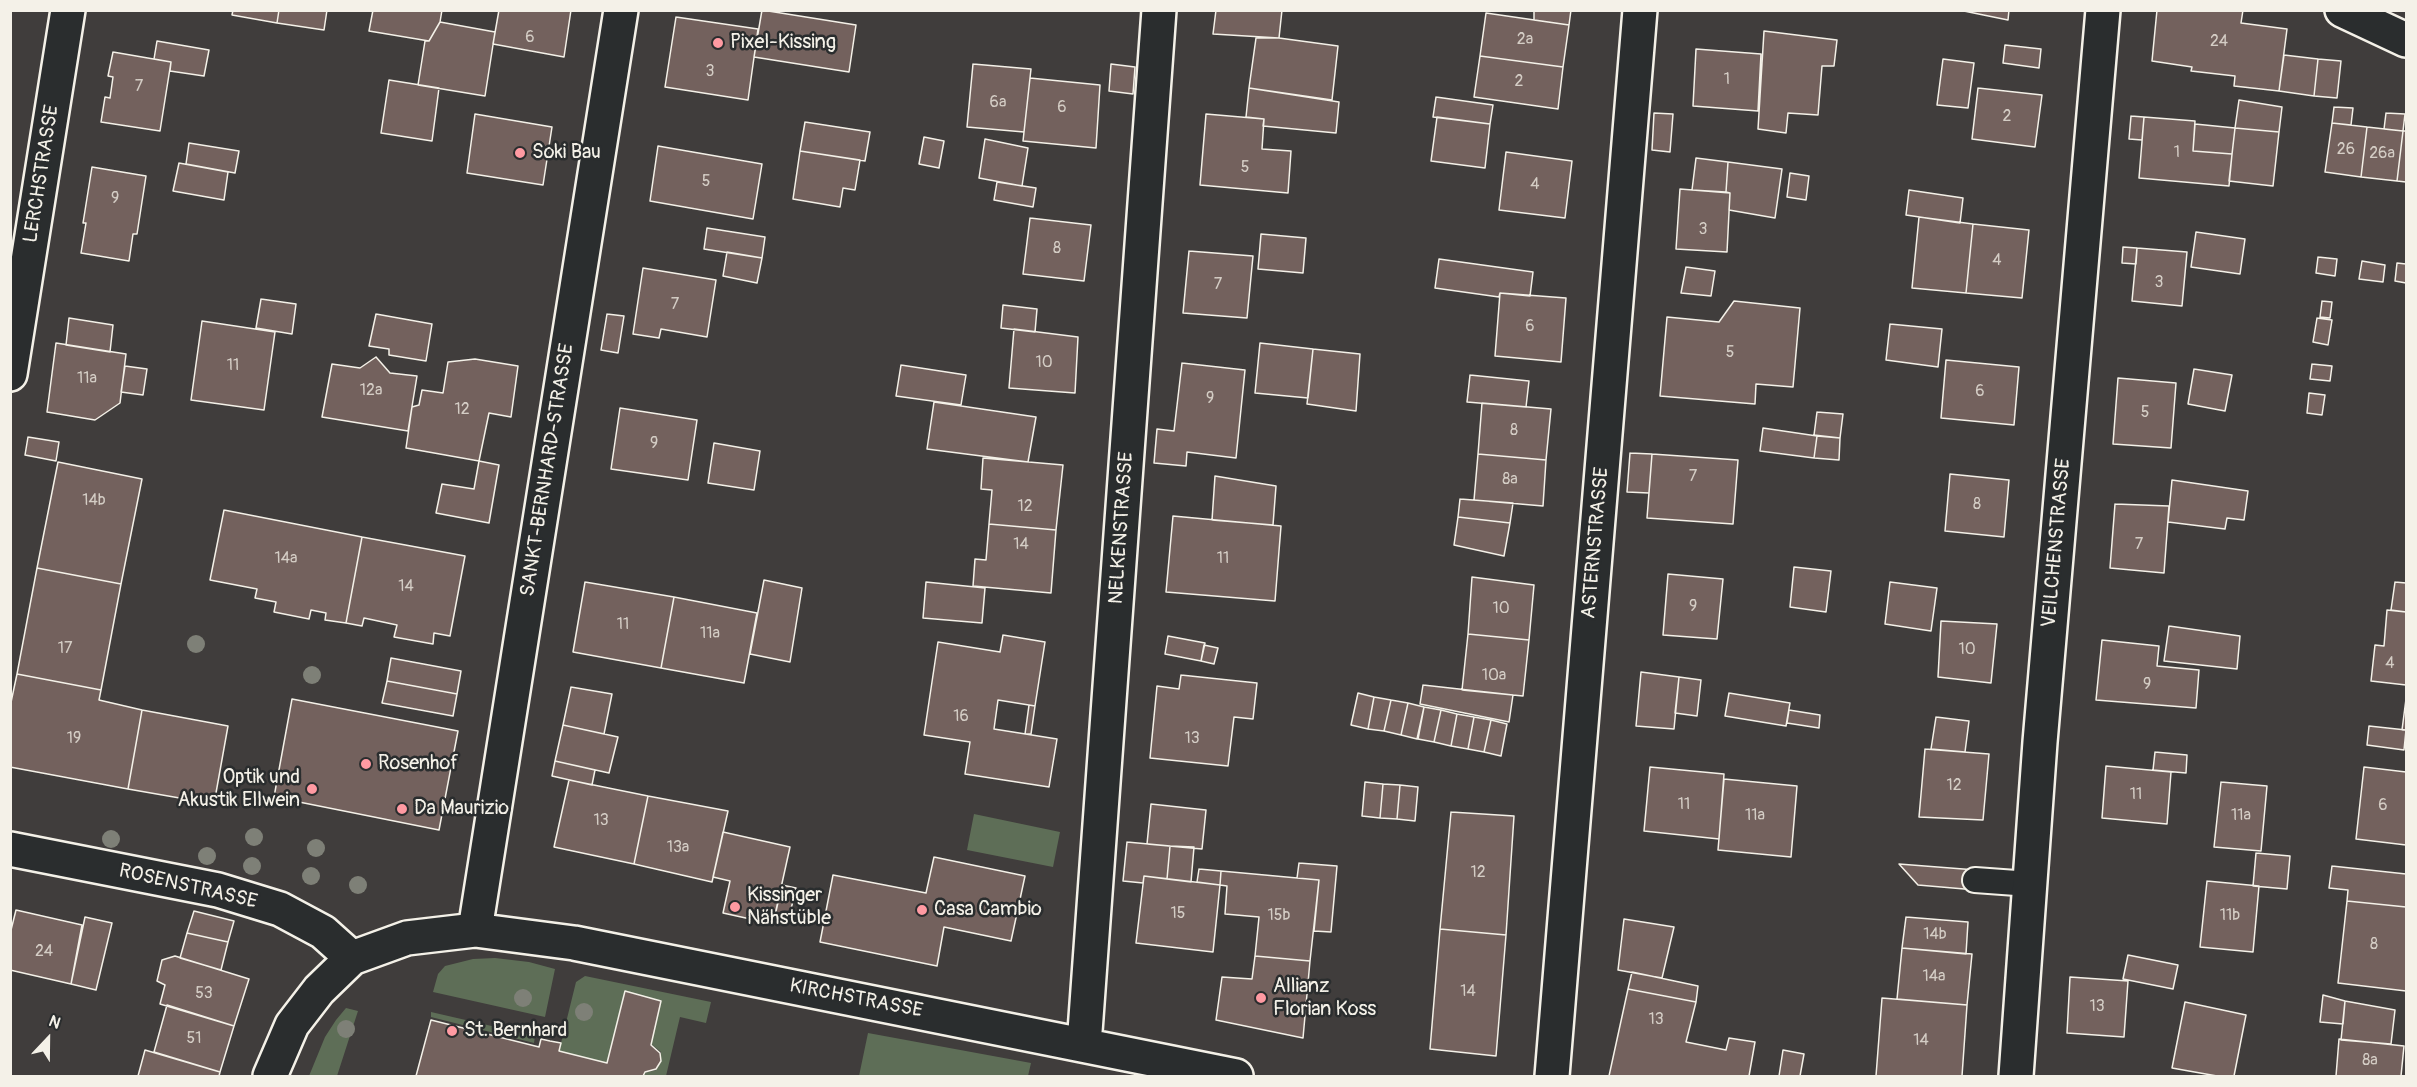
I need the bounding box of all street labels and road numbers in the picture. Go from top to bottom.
street label: LERCHSTRASSE [19,103,65,245]
street label: SANKT-BERNHARD-STRASSE [516,342,580,598]
street label: NELKENSTRASSE [1105,451,1139,605]
street label: VEILCHENSTRASSE [2038,457,2076,629]
street label: ASTERNSTRASSE [1577,466,1615,620]
street label: ROSENSTRASSE [116,859,260,915]
street label: KIRCHSTRASSE [787,974,925,1024]

